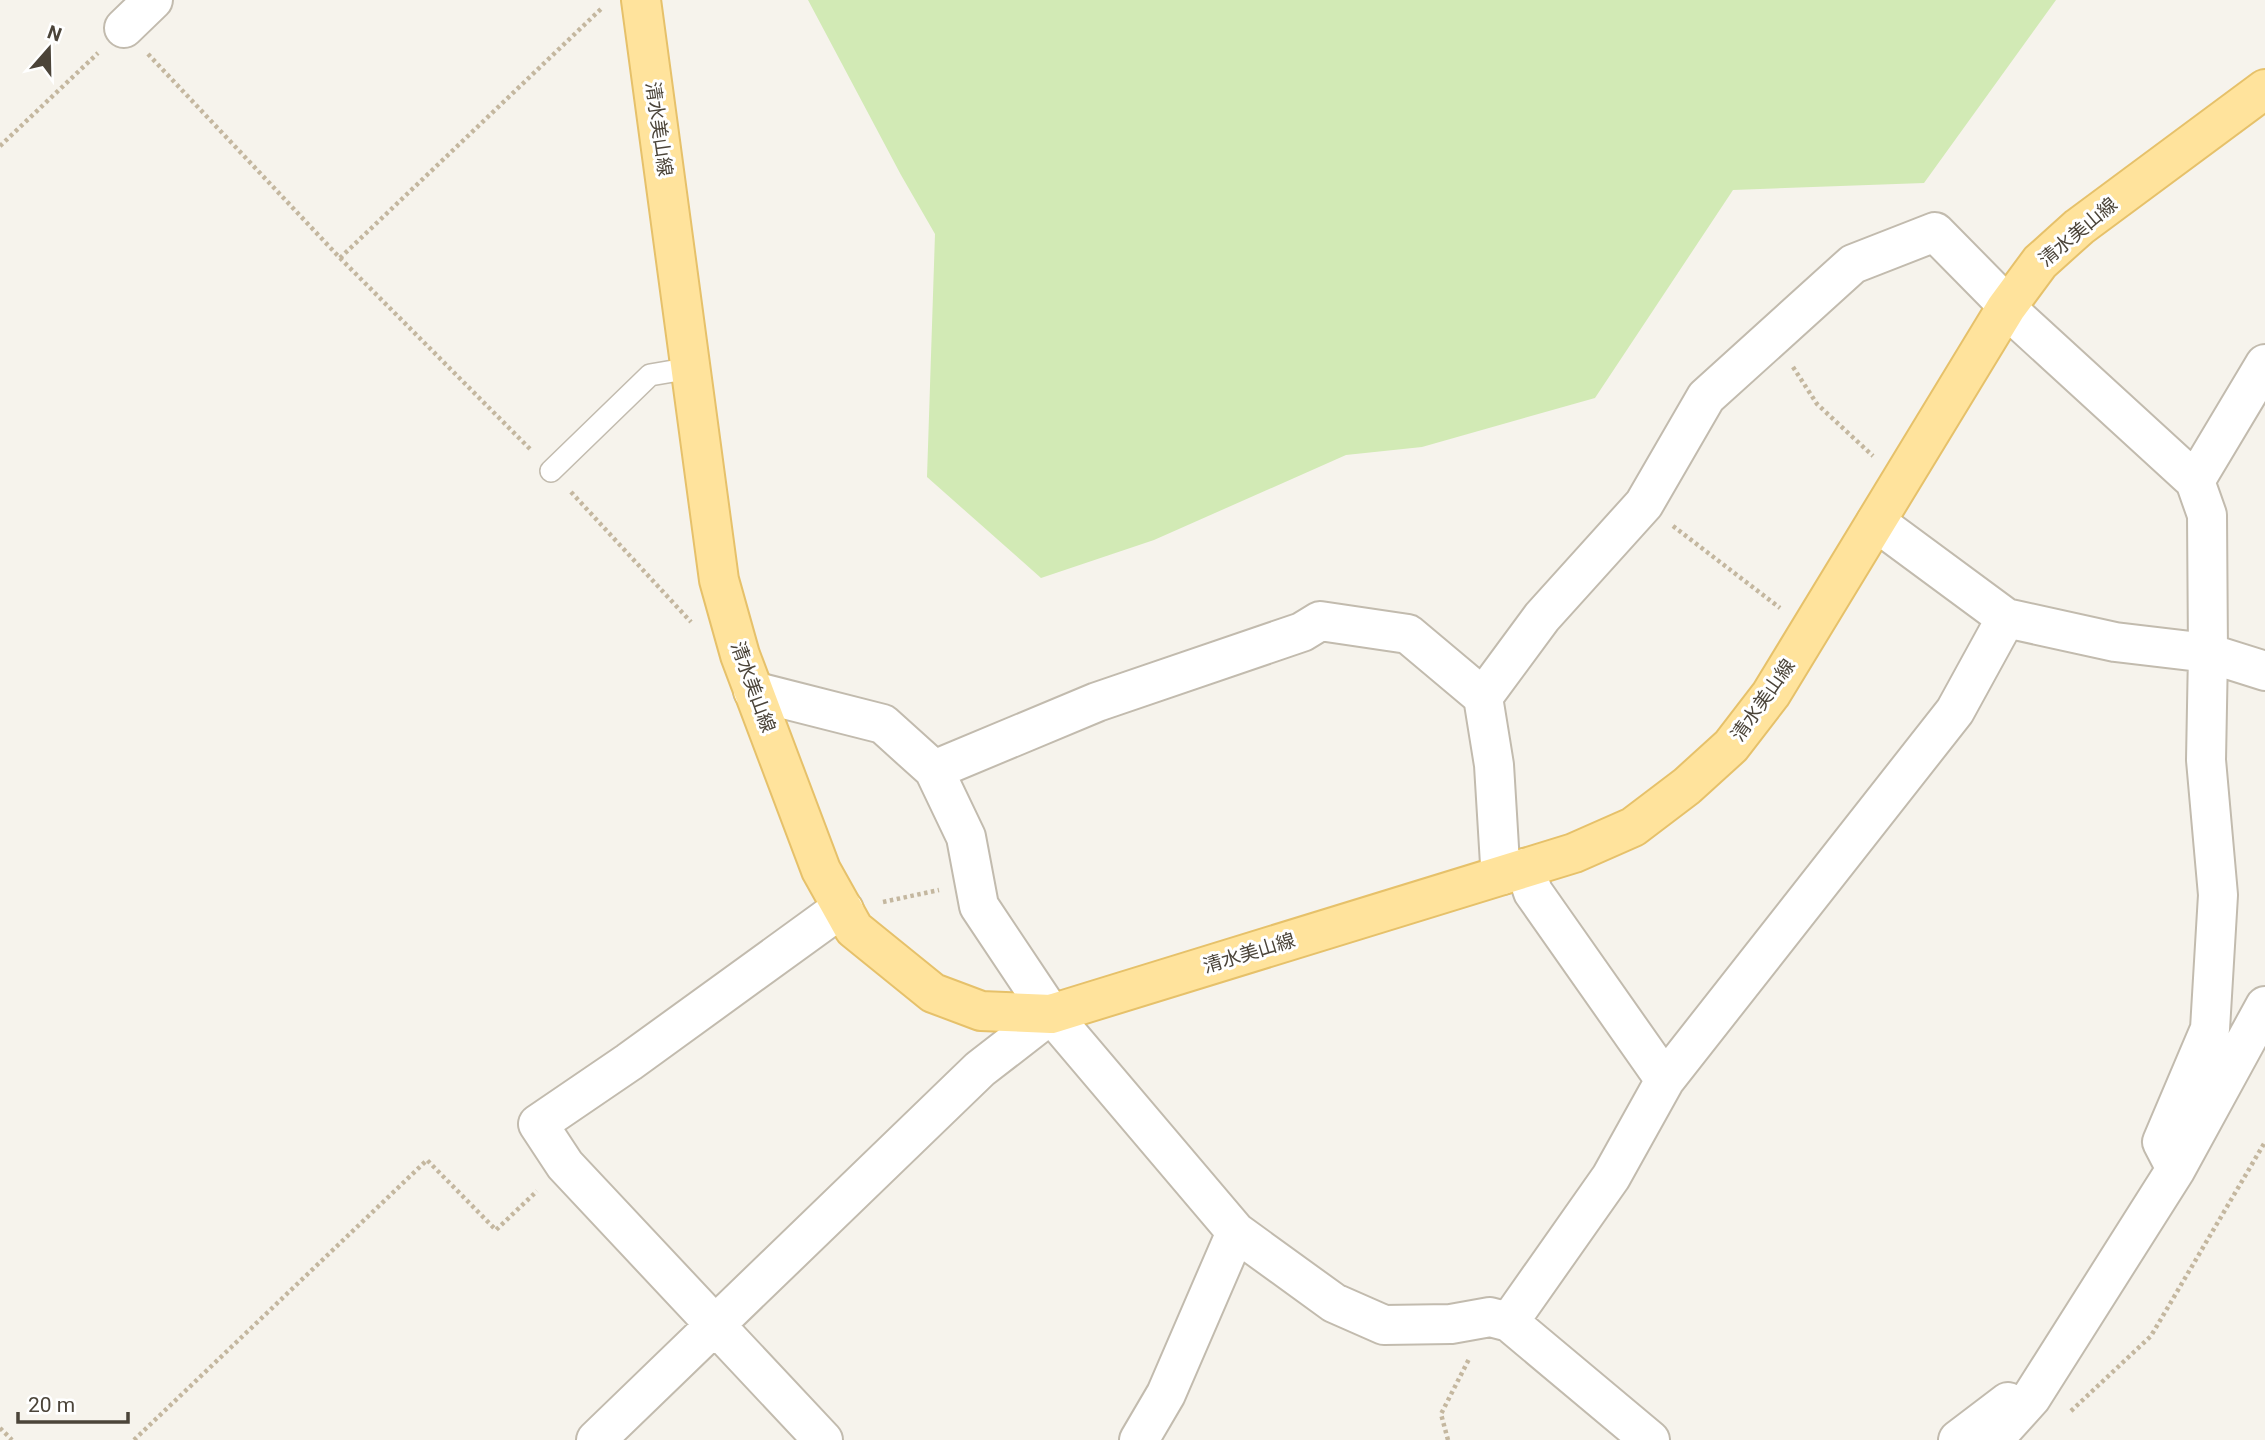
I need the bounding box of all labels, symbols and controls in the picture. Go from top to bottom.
north arrow [14,14,84,84]
text: N [44,20,65,47]
street label: 清水美山線 [641,80,677,178]
street label: 清水美山線 [2034,193,2122,271]
street label: 清水美山線 [726,638,780,736]
street label: 清水美山線 [1726,654,1800,746]
street label: 清水美山線 [1200,928,1298,978]
scale bar [18,1380,128,1424]
text: 20 m [28,1393,75,1417]

